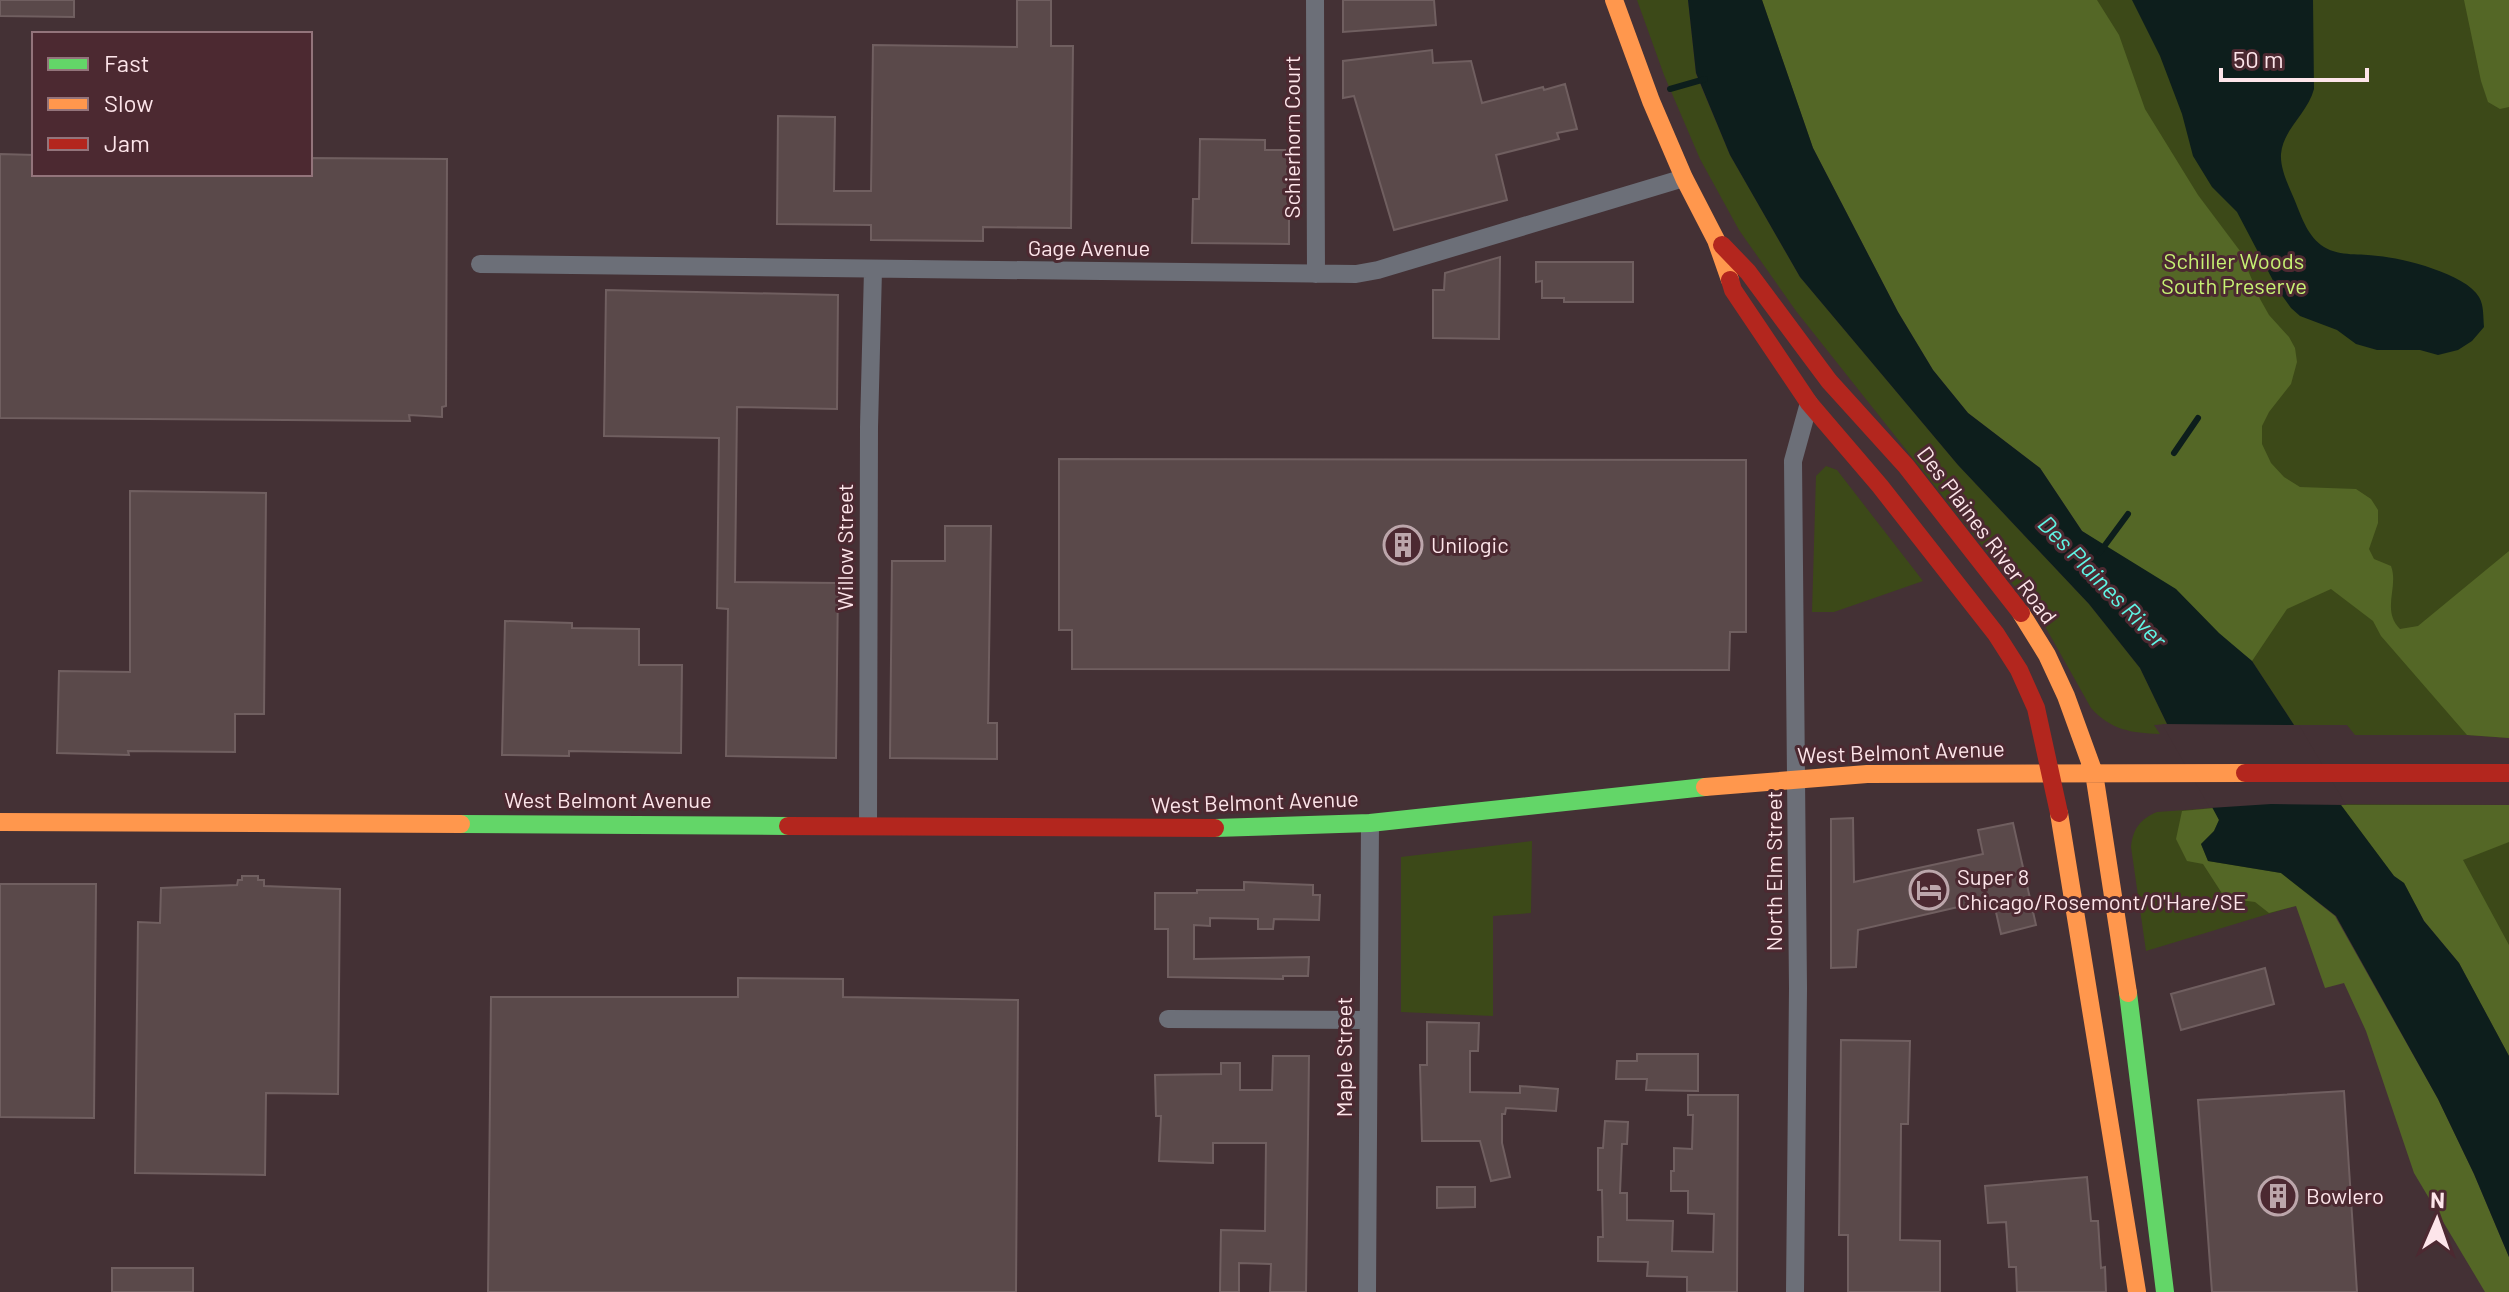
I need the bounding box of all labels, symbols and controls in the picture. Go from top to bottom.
legend [32,32,312,176]
scale bar [2221,32,2367,82]
text: 50 m [2233,44,2284,73]
text: Fast [104,48,149,77]
street label: Schierhorn Court [1278,56,1304,218]
text: Slow [104,88,153,117]
text: Jam [104,128,150,157]
street label: Gage Avenue [1028,234,1150,260]
park label: Schiller Woods South Preserve [2161,247,2307,298]
street label: Des Plaines River Road [1913,441,2063,628]
street label: Willow Street [831,484,857,610]
water label: Des Plaines River [2033,509,2174,654]
building icon: Unilogic [1382,524,1424,566]
place label: Unilogic [1431,531,1509,557]
street label: West Belmont Avenue [1797,734,2005,768]
street label: West Belmont Avenue [1151,784,1359,818]
street label: West Belmont Avenue [504,786,712,812]
street label: North Elm Street [1760,791,1786,951]
place label: Super 8 Chicago/Rosemont/O'Hare/SE [1957,863,2246,914]
hotel icon: Super 8 Chicago/Rosemont/O'Hare/SE [1908,869,1950,911]
street label: Maple Street [1330,997,1356,1117]
building icon: Bowlero [2257,1175,2299,1217]
north arrow [2397,1180,2477,1260]
place label: Bowlero [2306,1182,2384,1208]
text: N [2430,1186,2446,1212]

